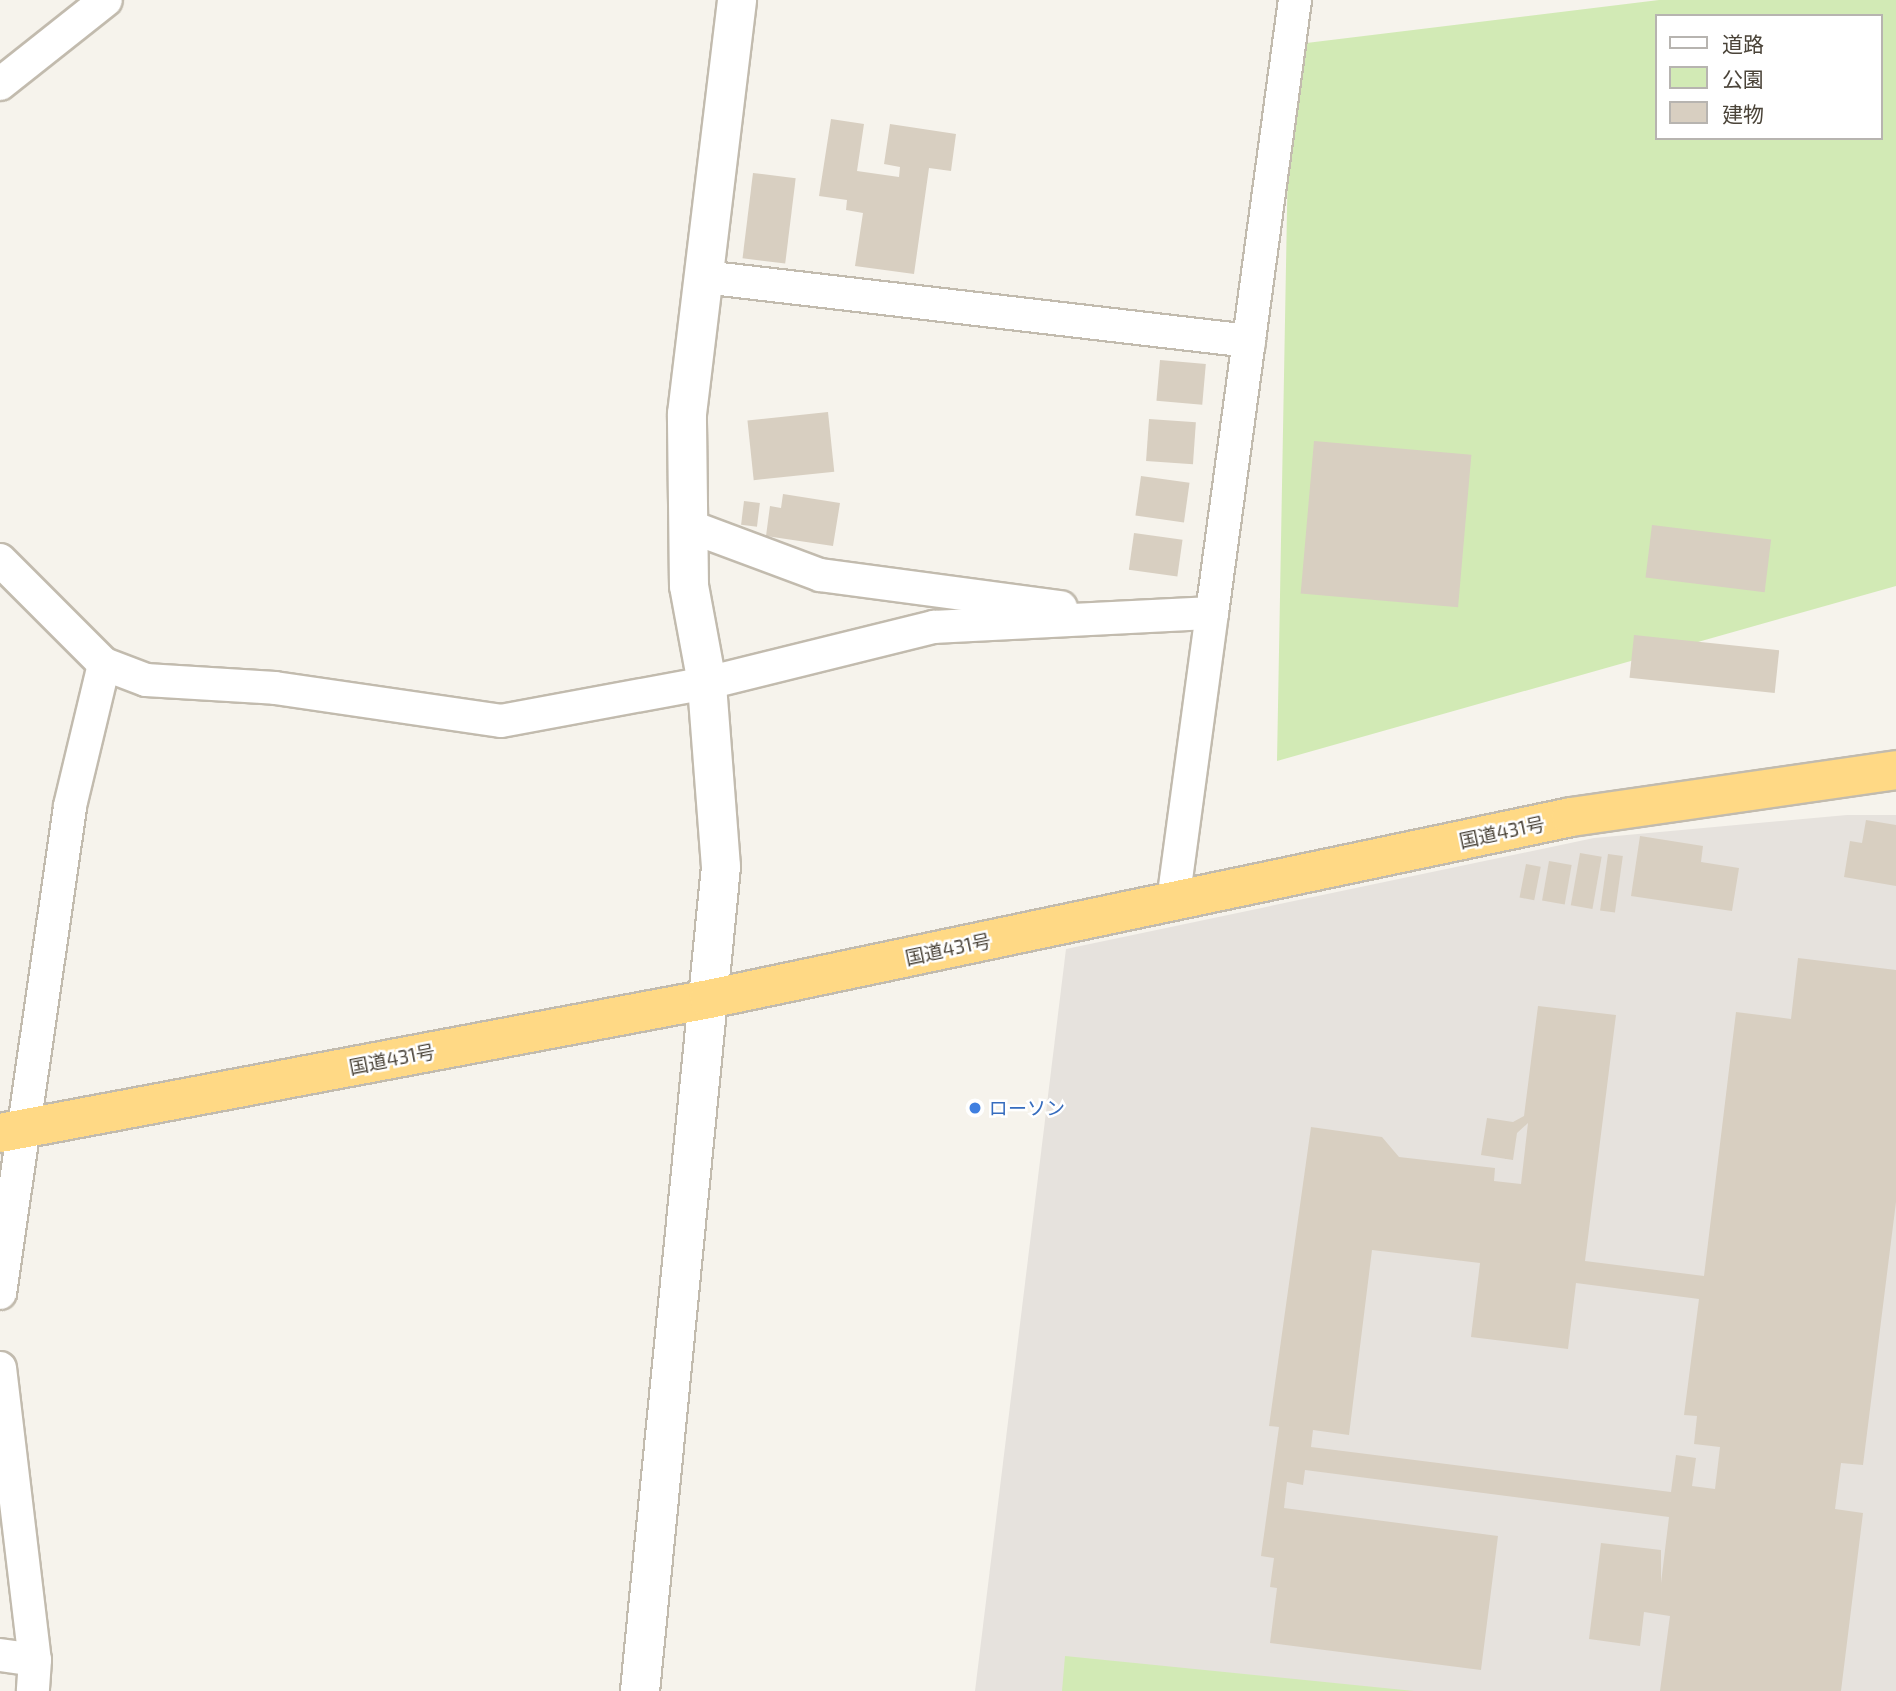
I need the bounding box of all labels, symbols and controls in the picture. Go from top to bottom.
legend [1654,14,1882,140]
text: 道路 [1722,31,1764,56]
text: 公園 [1722,66,1764,91]
text: 建物 [1722,101,1764,126]
street label: 国道431号 [1457,812,1547,852]
street label: 国道431号 [903,929,993,969]
street label: 国道431号 [347,1040,437,1078]
place label: ローソン [989,1097,1065,1119]
marker: ローソン [967,1100,983,1116]

